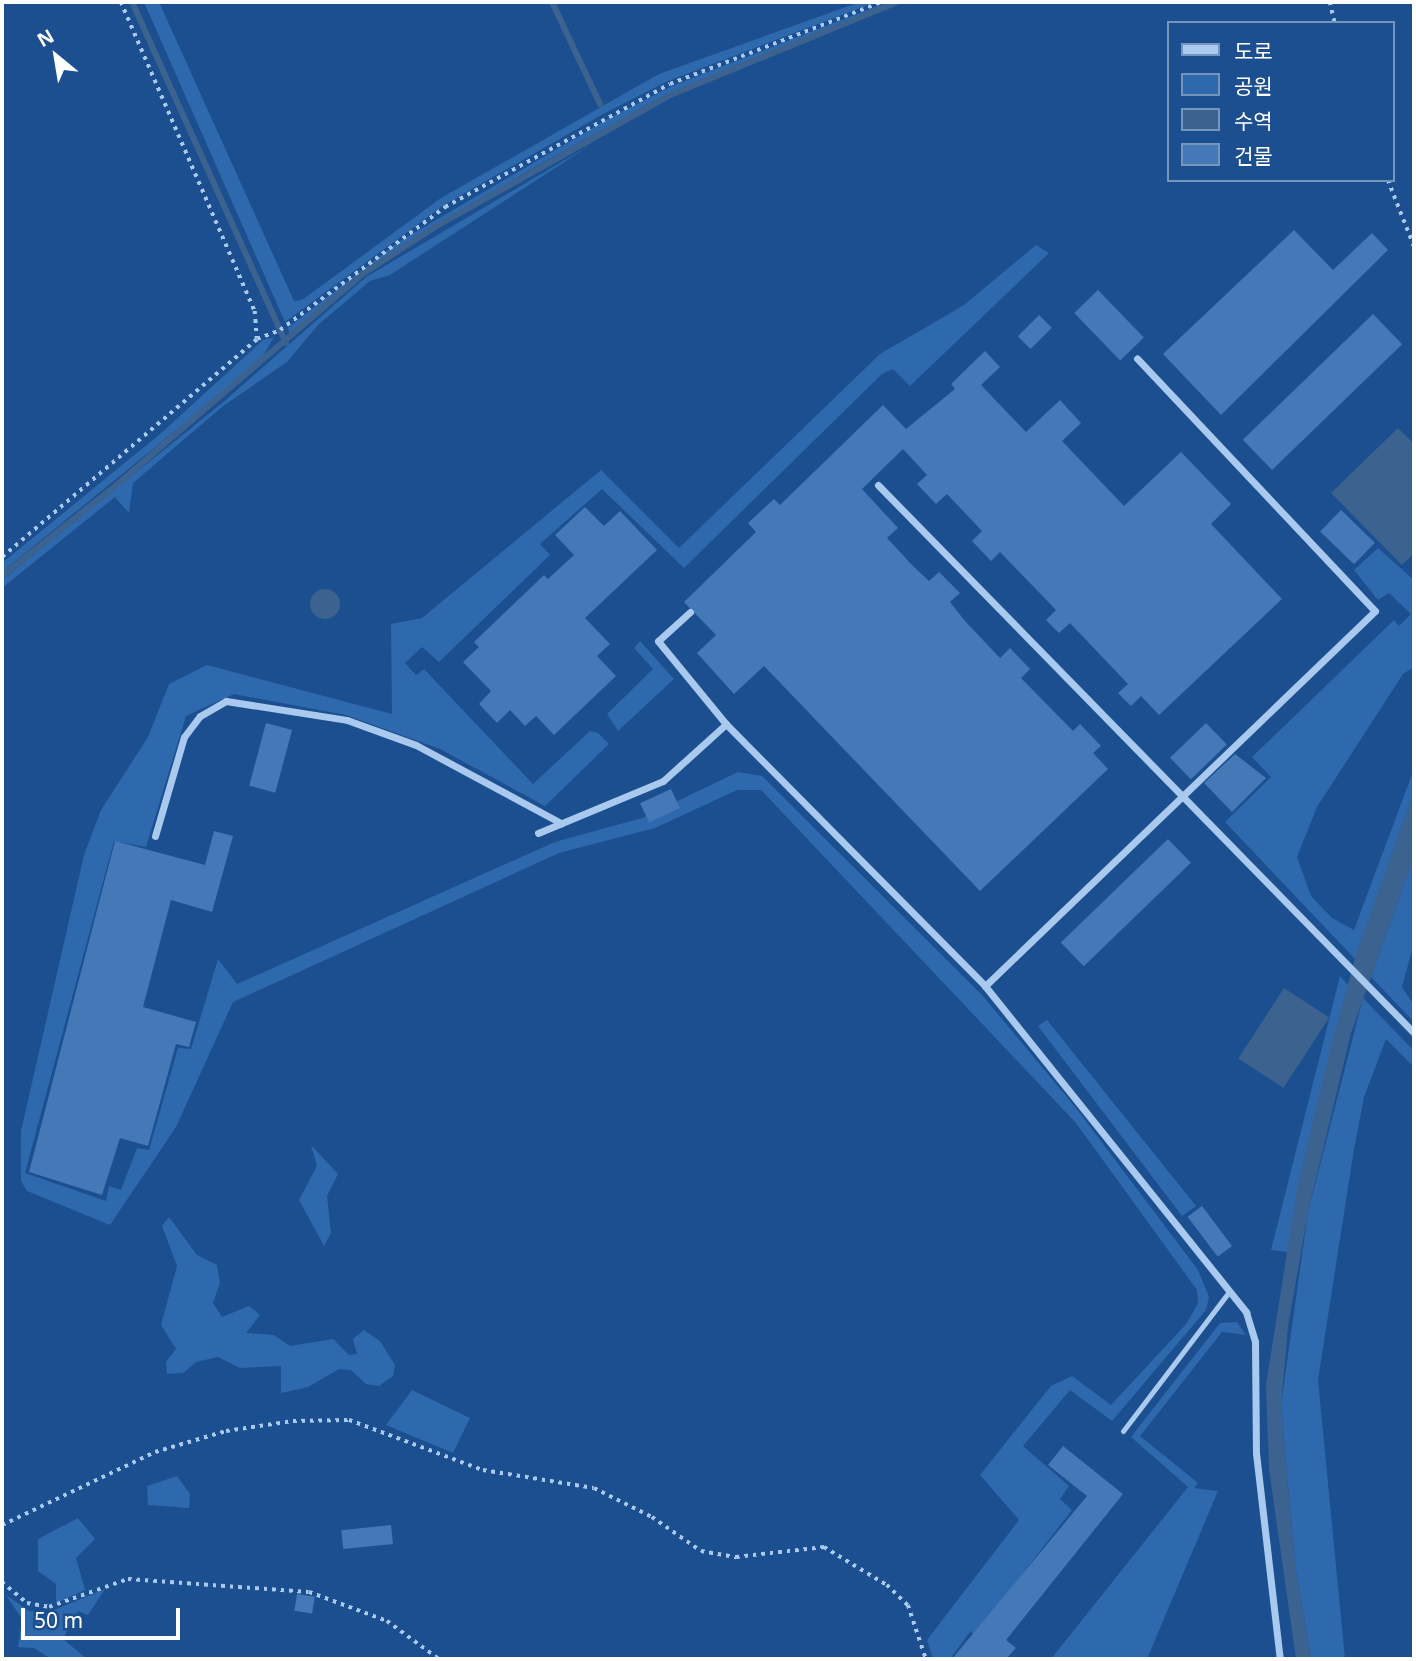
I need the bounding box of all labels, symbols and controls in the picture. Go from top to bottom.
north arrow [21,21,91,91]
legend [1168,21,1395,182]
text: N [32,23,59,53]
text: 도로 [1234,37,1273,65]
text: 공원 [1234,72,1273,100]
text: 수역 [1234,107,1273,135]
text: 건물 [1234,142,1273,170]
scale bar [24,1594,184,1638]
text: 50 m [34,1606,83,1634]

